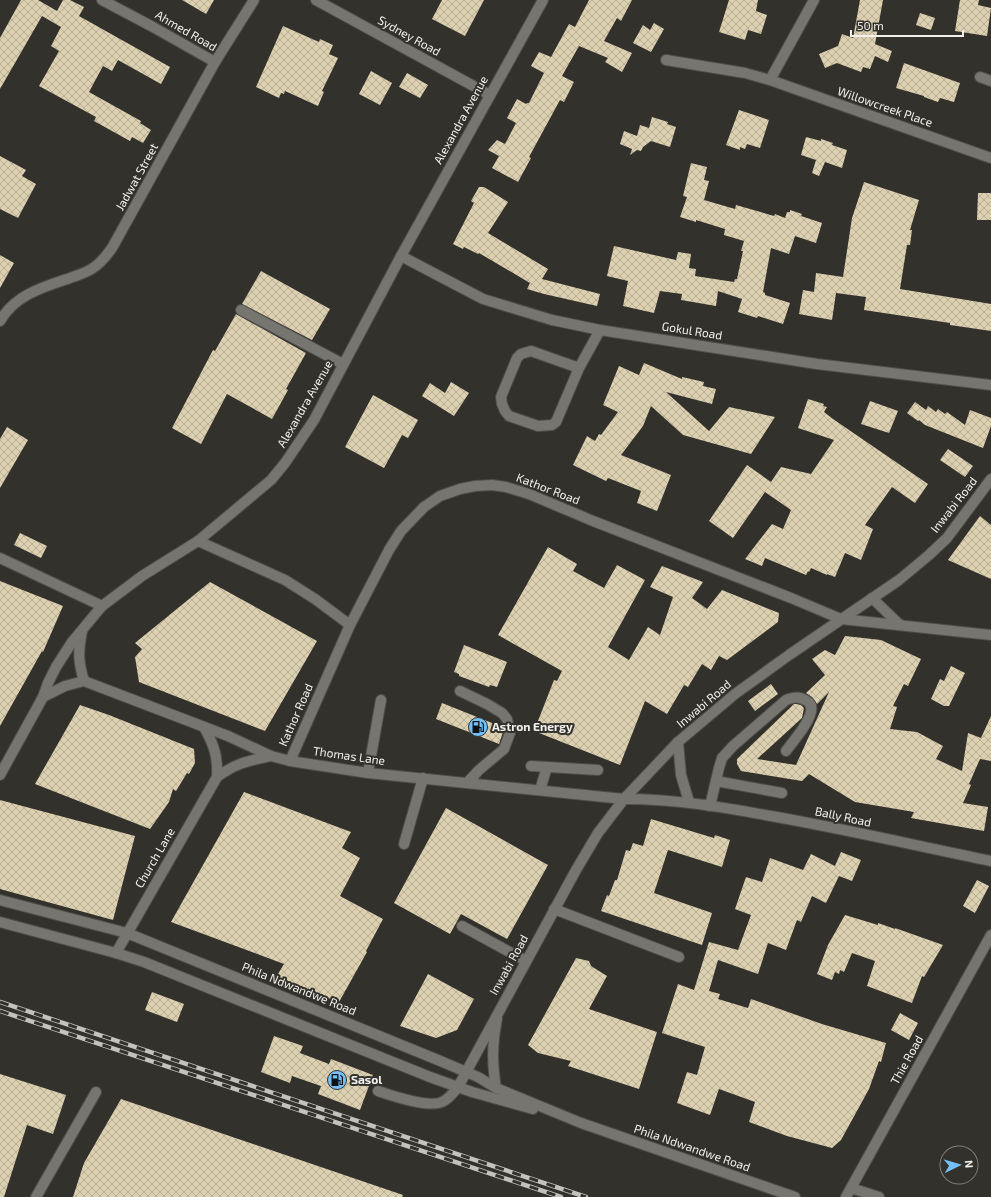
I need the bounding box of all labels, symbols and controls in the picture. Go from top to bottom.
street label: Ahmed Road [153,7,220,53]
street label: Sydney Road [376,12,443,58]
scale bar [851,12,963,38]
text: 50 m [857,18,884,32]
street label: Alexandra Avenue [430,73,490,166]
street label: Willowcreek Place [836,83,935,129]
street label: Jadwat Street [112,140,161,213]
street label: Gokul Road [661,318,723,342]
street label: Alexandra Avenue [274,357,335,450]
street label: Kathor Road [515,470,582,507]
street label: Inwabi Road [927,474,979,535]
street label: Inwabi Road [673,676,733,730]
street label: Kathor Road [275,681,315,748]
fuel station icon: Astron Energy [467,716,489,738]
place label: Astron Energy [492,719,573,734]
street label: Thomas Lane [312,743,386,767]
street label: Bally Road [814,803,873,829]
street label: Church Lane [131,825,177,890]
street label: Inwabi Road [486,932,530,997]
street label: Phila Ndwandwe Road [240,959,359,1017]
street label: Thie Road [887,1033,925,1086]
fuel station icon: Sasol [326,1069,348,1091]
place label: Sasol [351,1072,382,1086]
street label: Phila Ndwandwe Road [632,1121,752,1174]
north arrow [939,1145,979,1185]
text: N [963,1160,976,1169]

